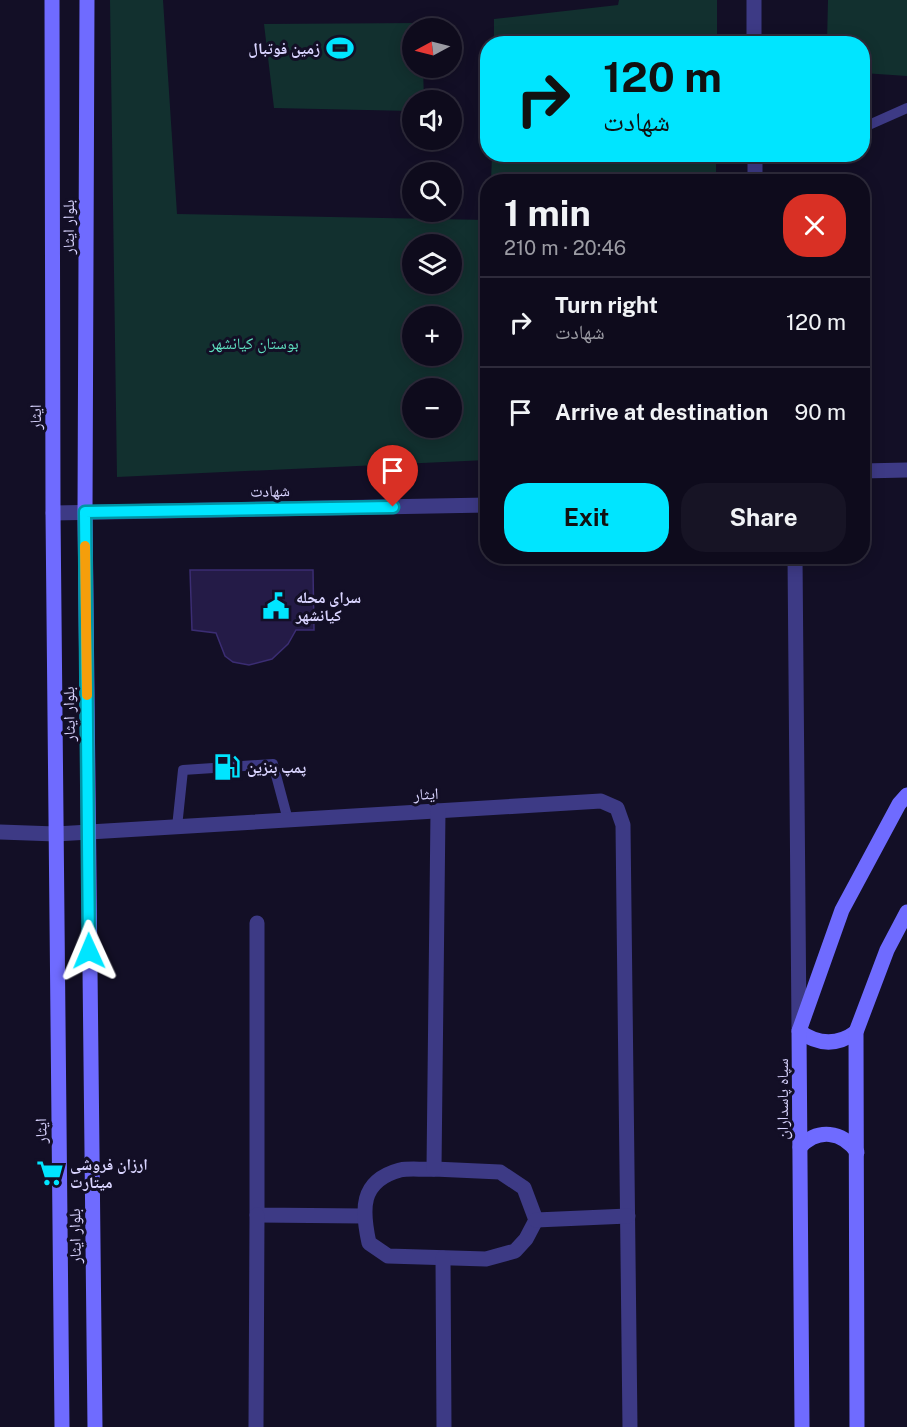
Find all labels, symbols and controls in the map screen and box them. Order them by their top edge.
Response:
north arrow [402,18,462,78]
map controls [402,18,462,438]
sports icon: زمین فوتبال [325,33,355,63]
place label: زمین فوتبال [248,39,320,58]
text: 120 m [603,52,722,101]
icon: right [504,60,582,138]
button: sound [402,90,462,150]
text: شهادت [603,105,670,137]
button: search [402,162,462,222]
text: 1 min [504,192,591,234]
button: close [783,194,846,257]
street label: بلوار ایثار [59,200,78,255]
button: layers [402,234,462,294]
text: 210 m · 20:46 [504,236,626,260]
text: Turn right [555,292,658,318]
button: + [402,306,462,366]
icon: right [504,306,537,339]
text: 120 m [786,309,846,335]
text: شهادت [555,320,605,344]
park label: بوستان کیانشهر [208,334,299,354]
button: − [402,378,462,438]
icon: arrive [504,396,537,429]
text: Arrive at destination [555,399,768,425]
text: 90 m [795,399,846,425]
street label: ایثار [26,404,45,431]
pin [367,445,418,507]
icon: arrive [376,454,409,487]
street label: شهادت [250,481,290,501]
button: Exit [504,483,669,552]
button: Share [681,483,846,552]
place label: سرای محله کیانشهر [295,588,361,625]
public building icon: سرای محله کیانشهر [261,591,291,621]
street label: بلوار ایثار [59,686,79,743]
fuel station icon: پمپ بنزین [212,752,242,782]
place label: پمپ بنزین [247,758,306,777]
street label: ایثار [412,784,439,804]
position arrow [57,919,121,983]
street label: سپاه پاسداران [773,1058,793,1140]
street label: ایثار [31,1118,51,1145]
place label: ارزان فروشی میتارت [70,1155,148,1192]
supermarket icon: ارزان فروشی میتارت [35,1158,65,1188]
street label: بلوار ایثار [65,1208,85,1265]

